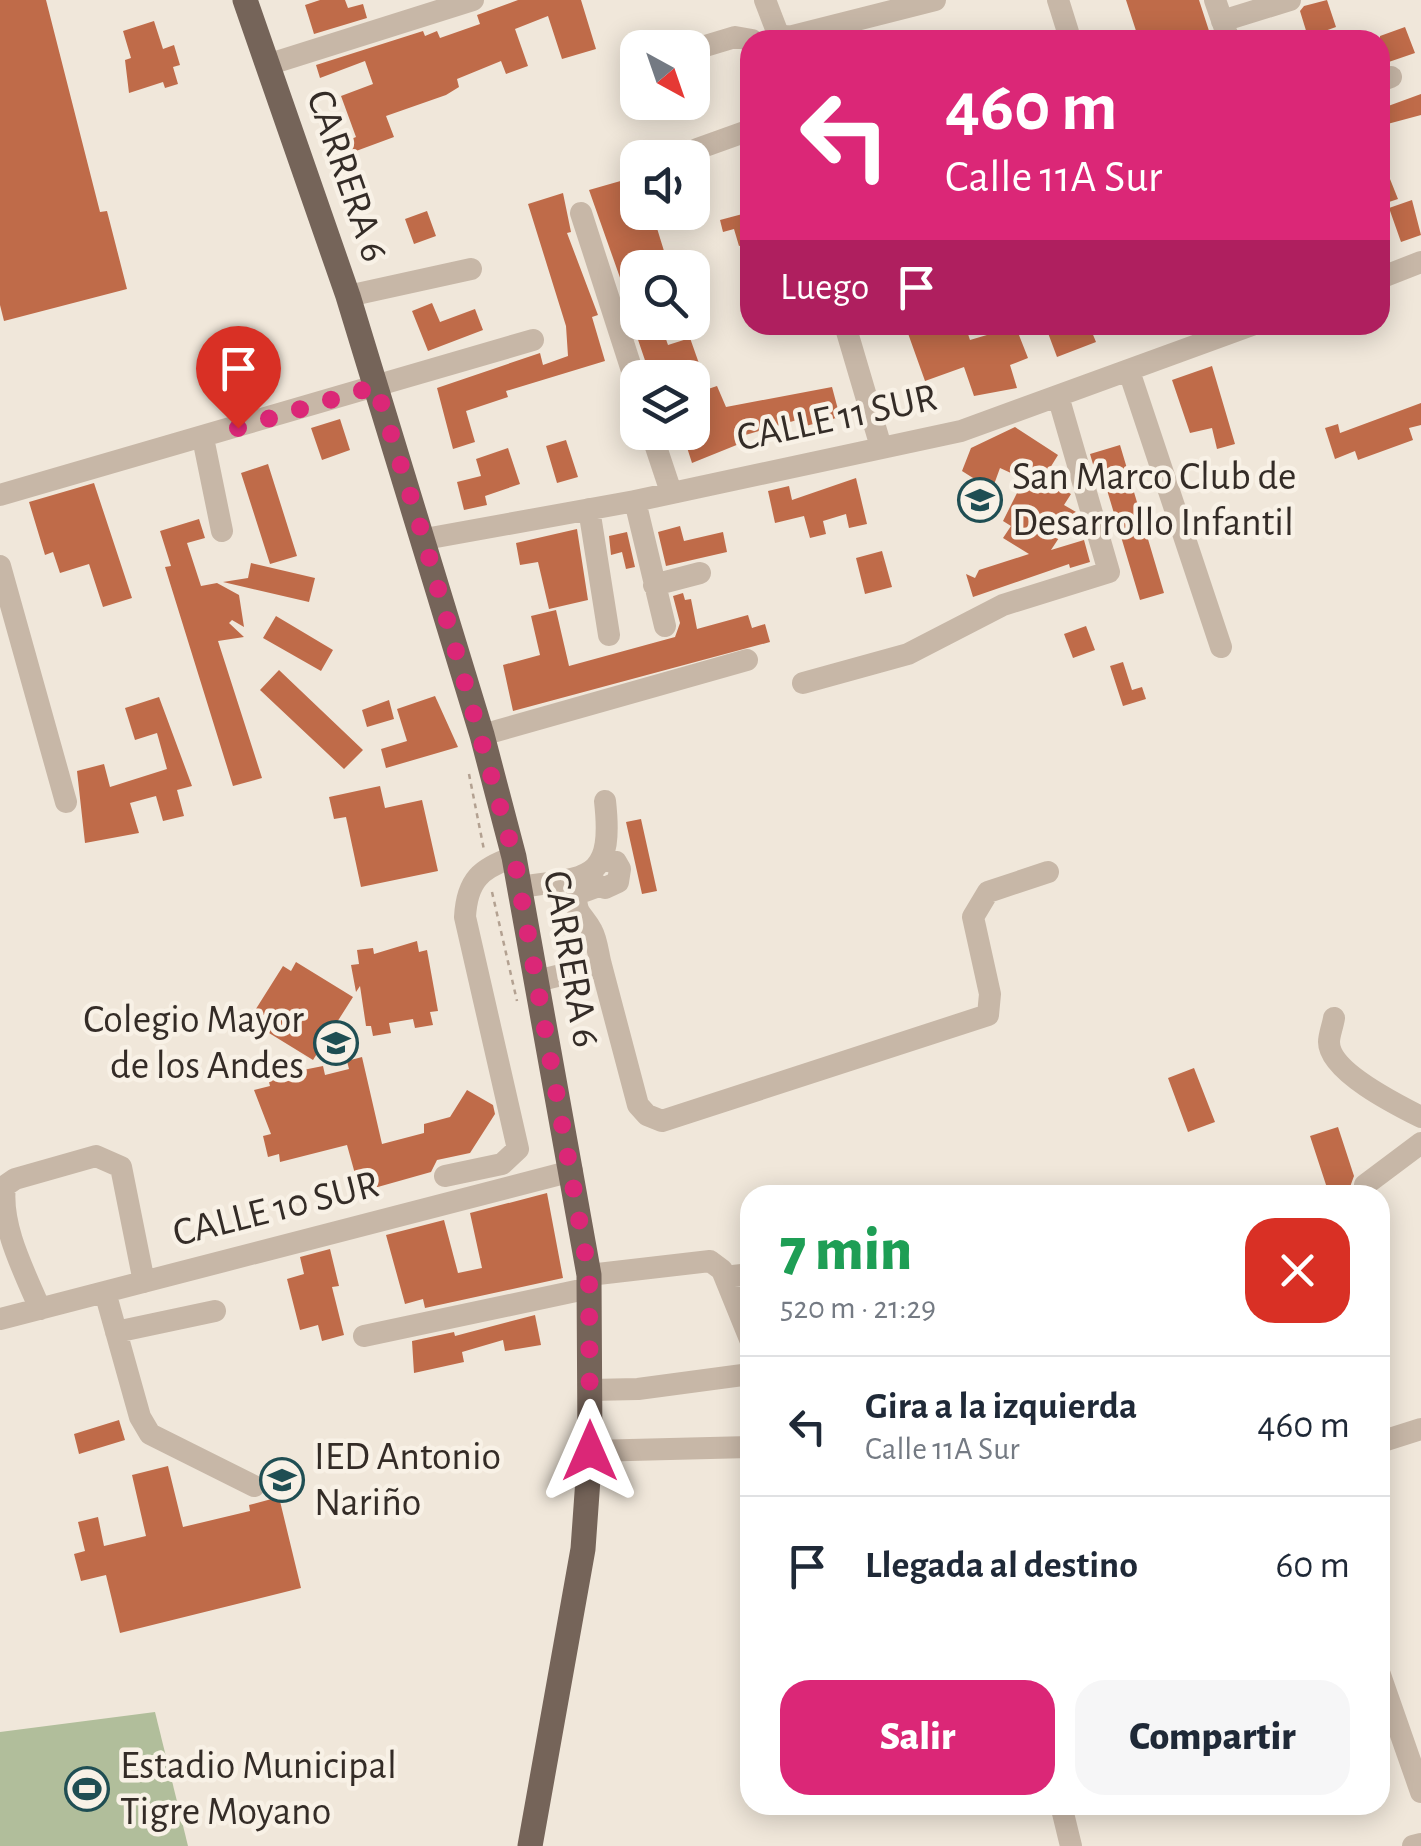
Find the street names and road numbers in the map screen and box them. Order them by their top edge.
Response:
street label: CARRERA 6 [299,85,395,267]
street label: CALLE 11 SUR [733,377,941,459]
street label: CARRERA 6 [536,868,606,1050]
street label: CALLE 10 SUR [169,1164,383,1254]

